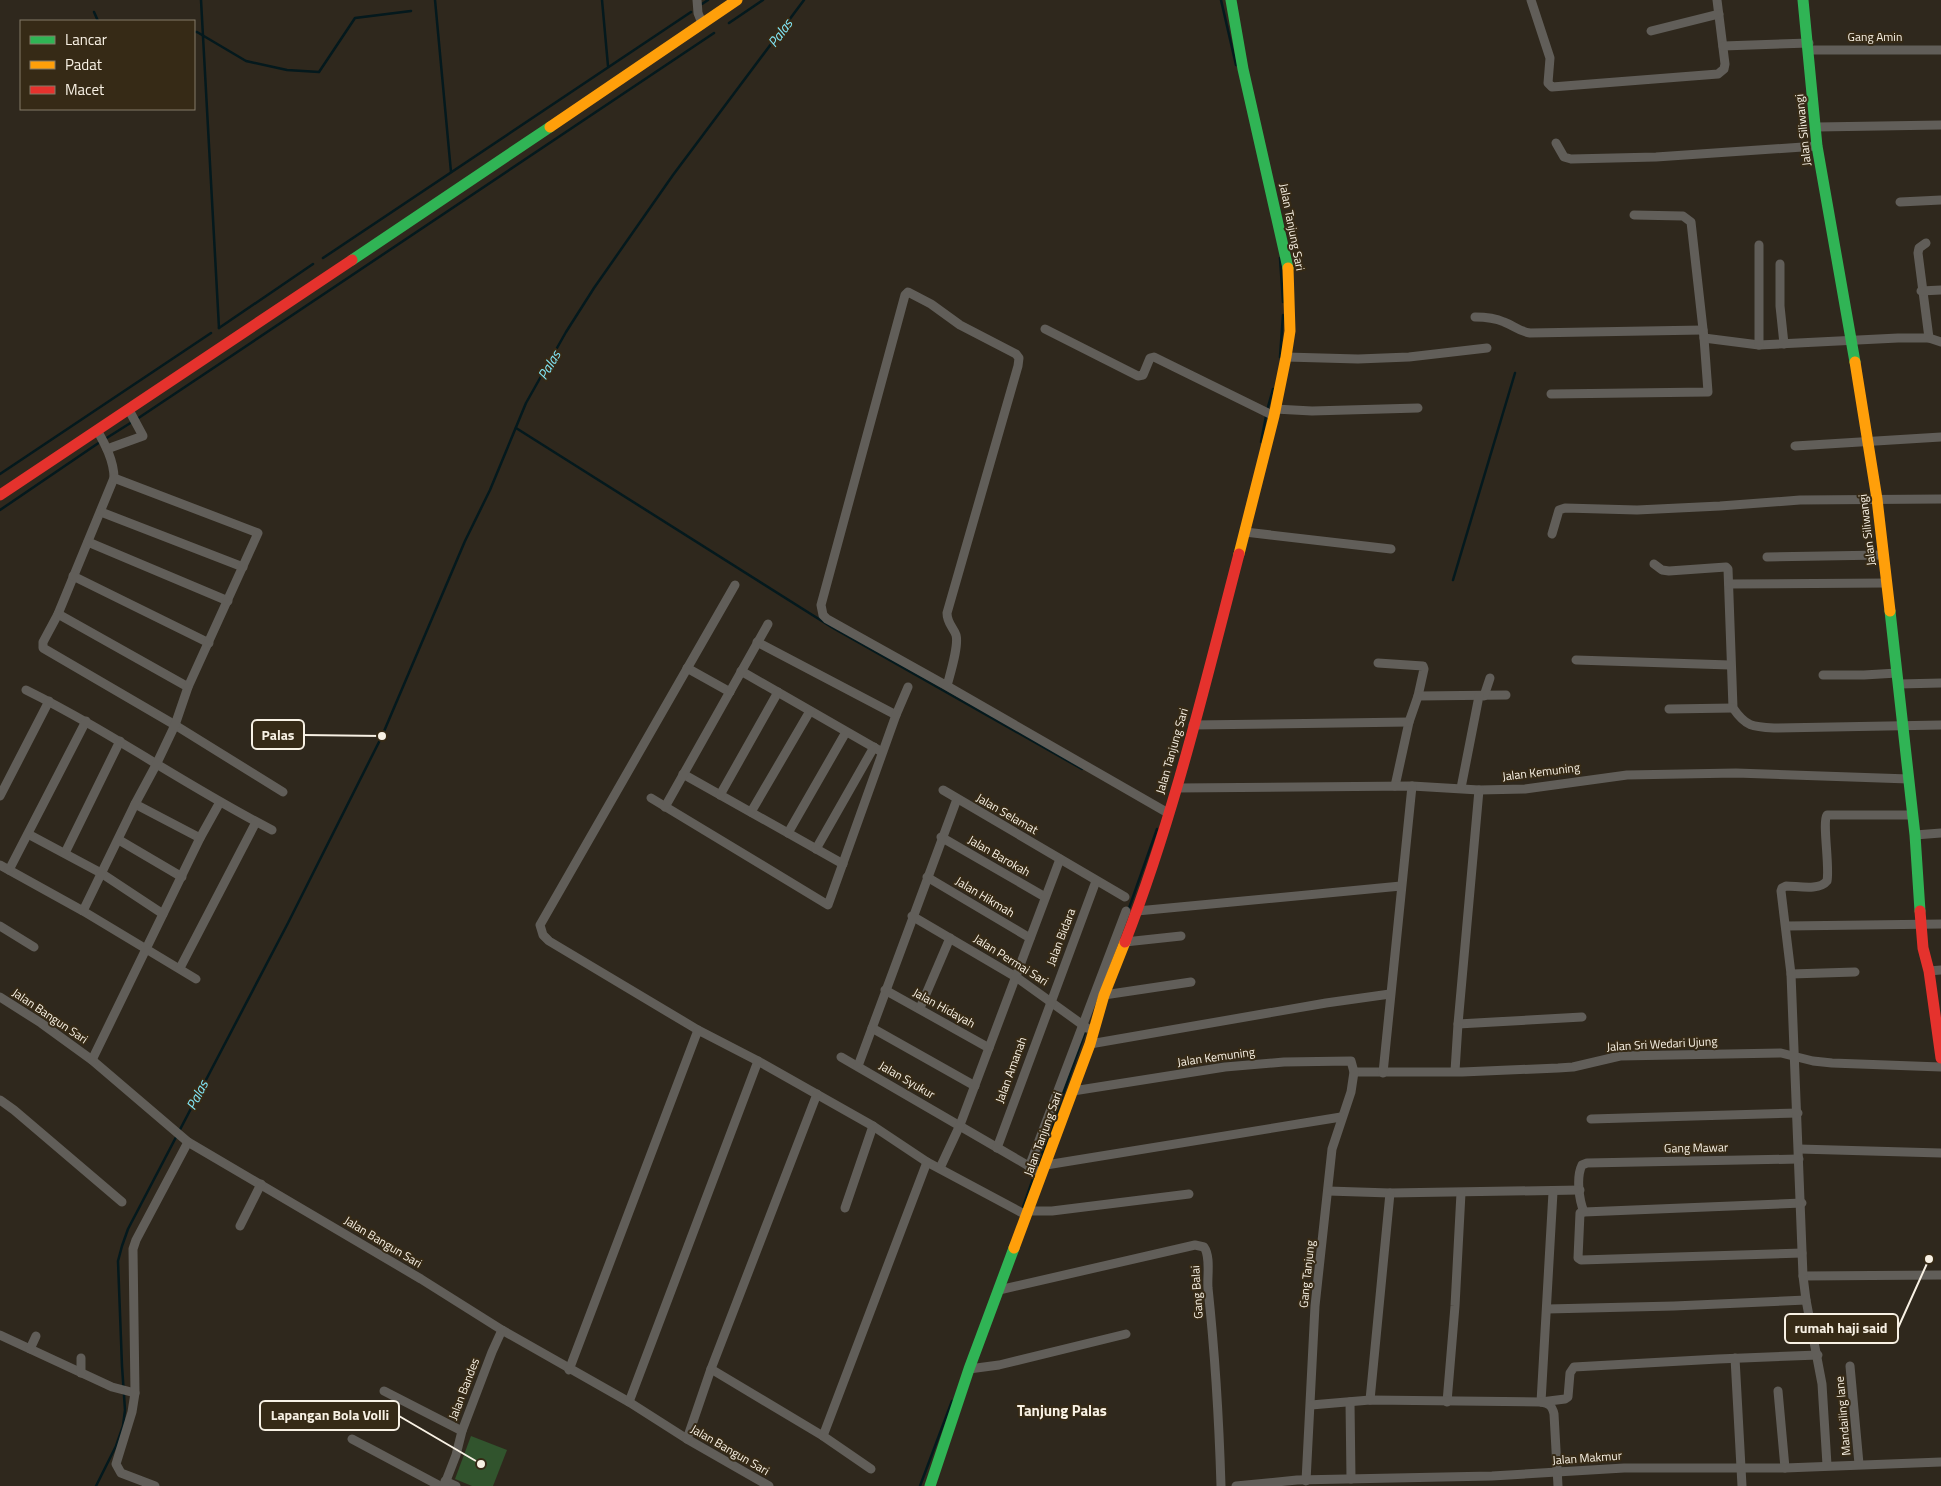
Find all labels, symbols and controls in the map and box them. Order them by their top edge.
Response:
water label: Palas [762,13,798,51]
legend [20,20,195,110]
street label: Gang Amin [1848,27,1902,46]
text: Lancar [65,28,107,51]
text: Padat [65,53,103,76]
text: Macet [65,78,105,101]
street label: Jalan Siliwangi [1789,93,1816,167]
street label: Jalan Tanjung Sari [1275,182,1310,272]
water label: Palas [532,345,566,383]
street label: Jalan Siliwangi [1853,493,1880,567]
street label: Jalan Tanjung Sari [1150,706,1193,796]
callout: Palas [252,720,304,749]
text: Palas [262,724,295,745]
street label: Jalan Kemuning [1501,757,1581,786]
street label: Jalan Selamat [973,788,1043,839]
street label: Jalan Barokah [964,830,1034,881]
street label: Jalan Hikmah [952,871,1019,922]
street label: Jalan Bidara [1041,905,1080,968]
street label: Jalan Permai Sari [970,929,1052,990]
street label: Jalan Bangun Sari [8,983,92,1048]
street label: Jalan Hidayah [910,983,979,1032]
street label: Jalan Sri Wedari Ujung [1606,1031,1718,1056]
street label: Jalan Amanah [990,1034,1031,1106]
street label: Jalan Kemuning [1176,1042,1256,1071]
street label: Jalan Syukur [876,1056,939,1103]
water label: Palas [180,1075,213,1113]
street label: Jalan Tanjung Sari [1018,1089,1067,1179]
street label: Gang Mawar [1664,1137,1728,1158]
street label: Jalan Bangun Sari [341,1211,426,1272]
street label: Gang Tanjung [1294,1239,1320,1309]
street label: Gang Balai [1185,1265,1208,1319]
callout: rumah haji said [1785,1314,1898,1343]
text: rumah haji said [1795,1317,1887,1338]
street label: Jalan Bandes [443,1355,484,1423]
street label: Mandailing lane [1830,1376,1855,1456]
district label: Tanjung Palas [1017,1399,1107,1422]
callout: Lapangan Bola Volli [260,1401,399,1430]
text: Lapangan Bola Volli [271,1404,389,1425]
street label: Jalan Bangun Sari [687,1419,773,1480]
street label: Jalan Makmur [1552,1446,1622,1469]

